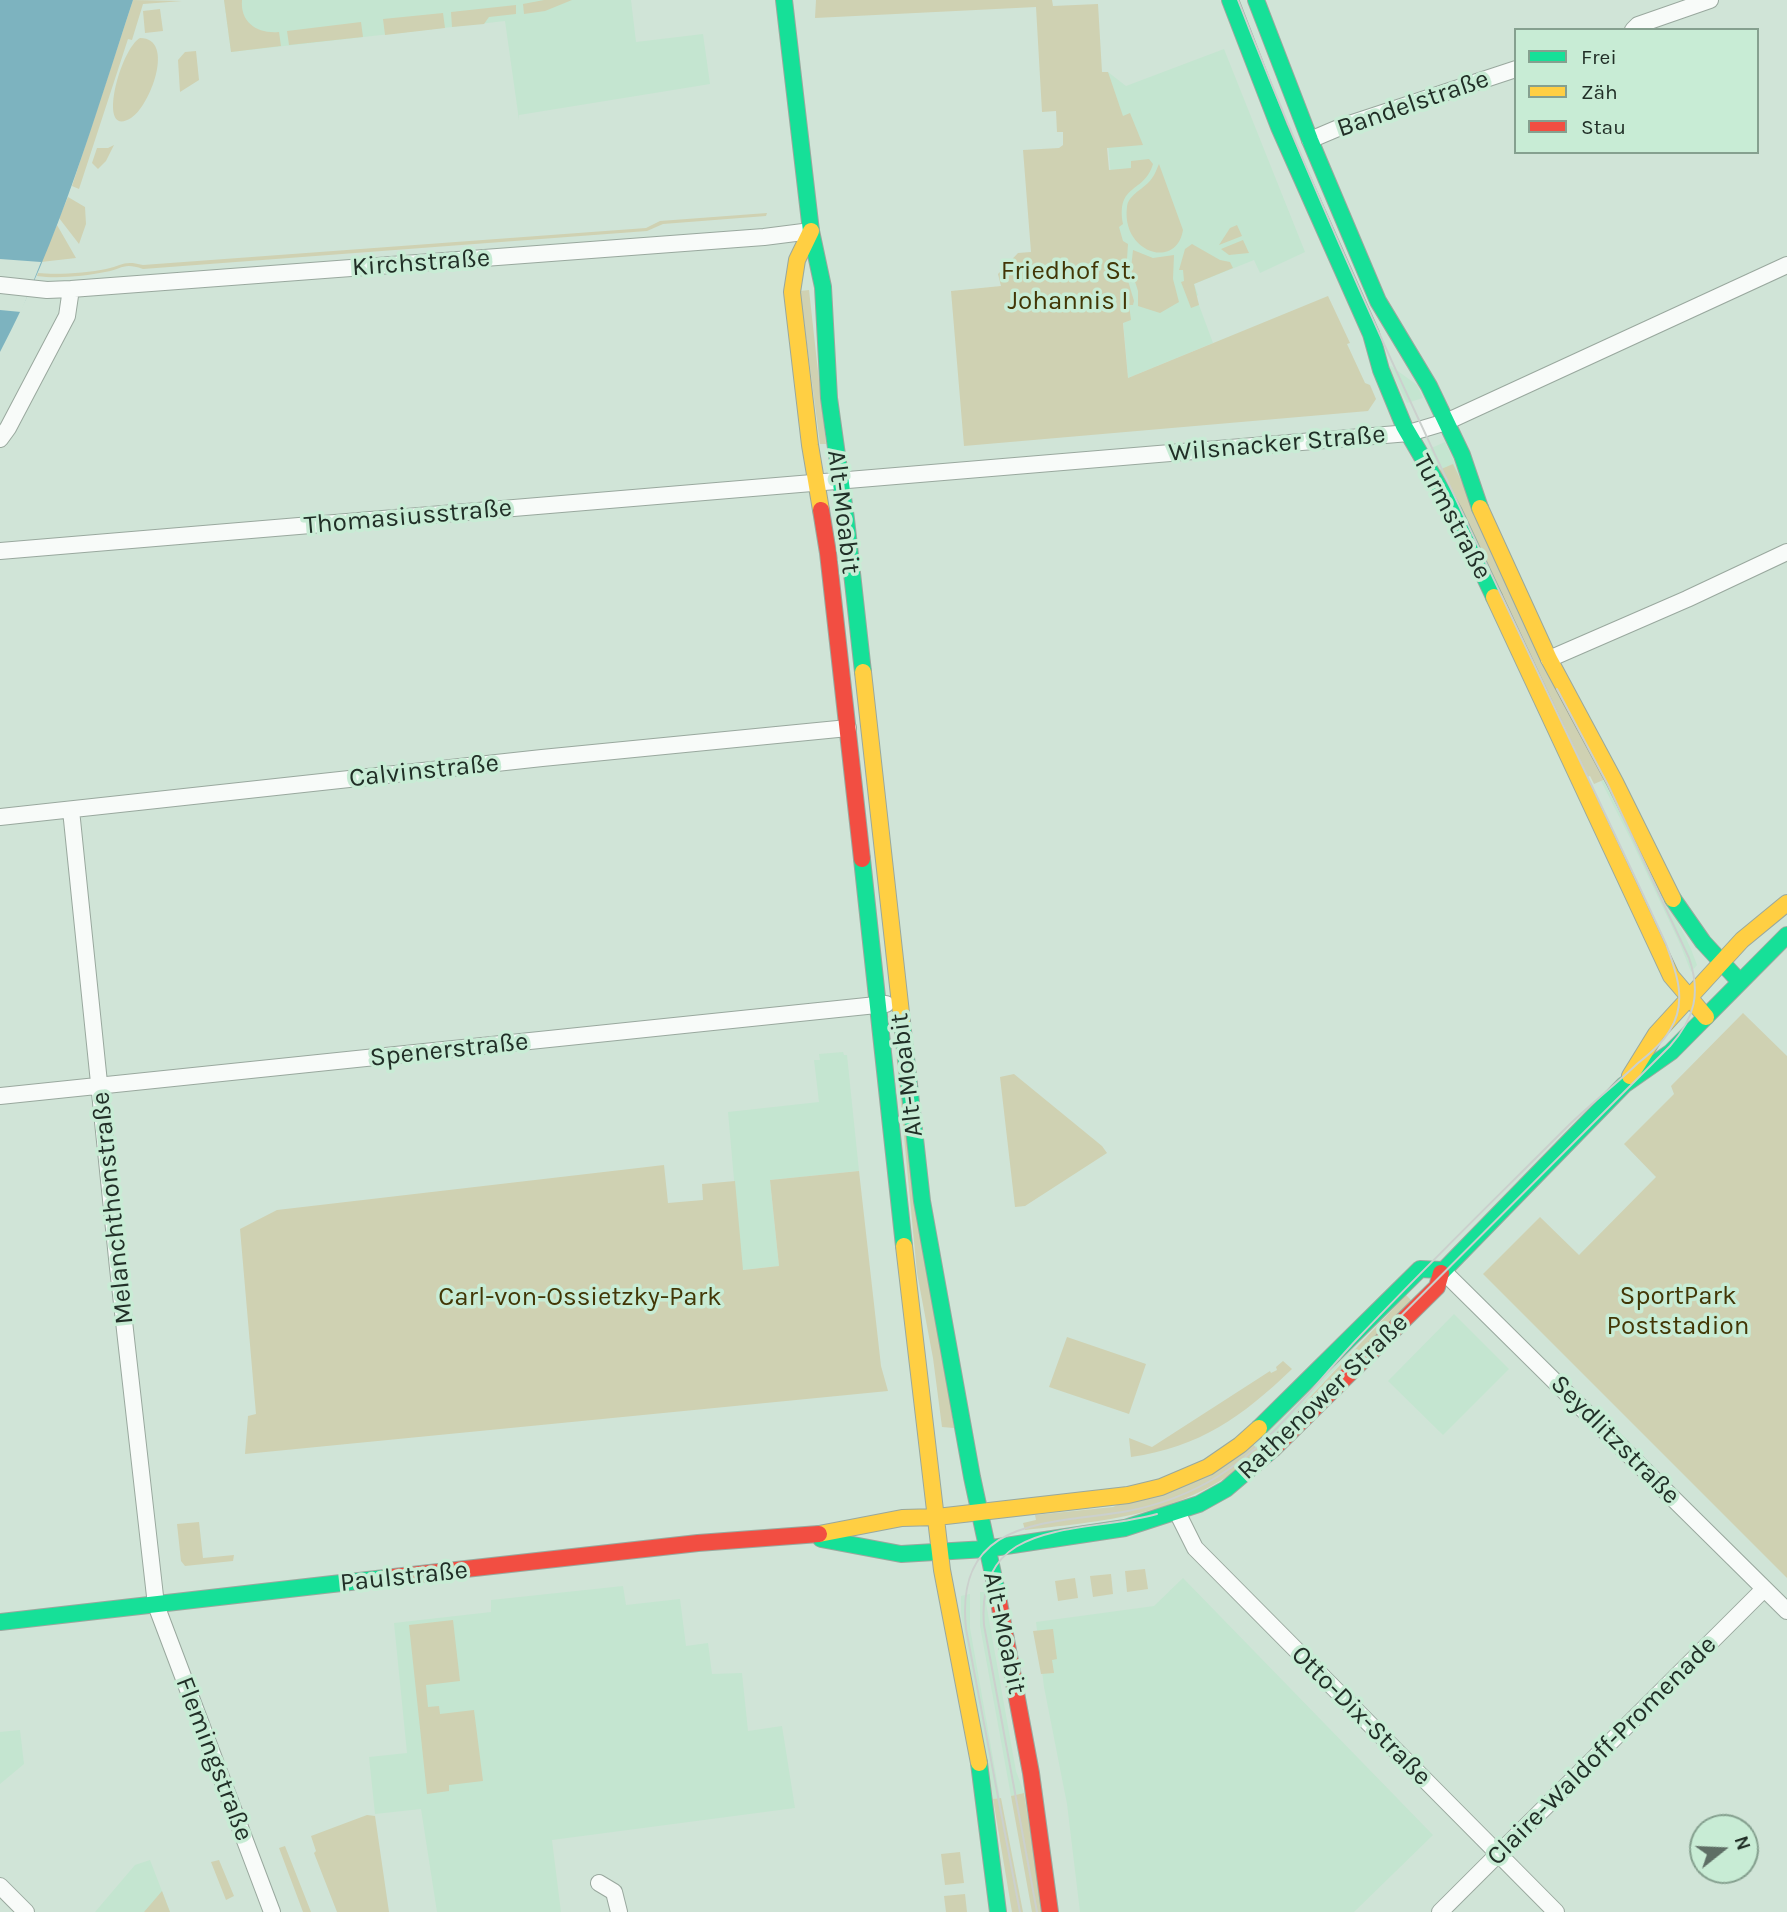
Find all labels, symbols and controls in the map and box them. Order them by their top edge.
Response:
legend [1514,28,1759,154]
text: Frei [1581,45,1617,69]
street label: Bandelstraße [1333,63,1493,145]
text: Zäh [1581,80,1618,104]
text: Stau [1581,115,1626,139]
street label: Kirchstraße [351,243,491,283]
park label: Friedhof St. Johannis I [1001,256,1135,318]
street label: Wilsnacker Straße [1167,419,1387,469]
street label: Alt-Moabit [820,448,866,576]
street label: Turmstraße [1406,449,1498,585]
street label: Thomasiusstraße [303,492,513,542]
street label: Calvinstraße [348,748,500,794]
street label: Alt-Moabit [884,1011,930,1139]
street label: Spenerstraße [368,1026,530,1074]
street label: Melanchthonstraße [85,1090,141,1326]
park label: SportPark Poststadion [1607,1281,1749,1342]
park label: Carl-von-Ossietzky-Park [438,1282,722,1314]
street label: Rathenower Straße [1231,1308,1415,1486]
street label: Seydlitzstraße [1544,1369,1686,1511]
street label: Paulstraße [339,1555,469,1599]
street label: Alt-Moabit [976,1569,1032,1697]
street label: Claire-Waldoff-Promenade [1481,1630,1723,1872]
street label: Otto-Dix-Straße [1284,1639,1438,1793]
street label: Flemingstraße [168,1673,260,1845]
north arrow [1689,1814,1759,1884]
text: N [1730,1833,1755,1853]

